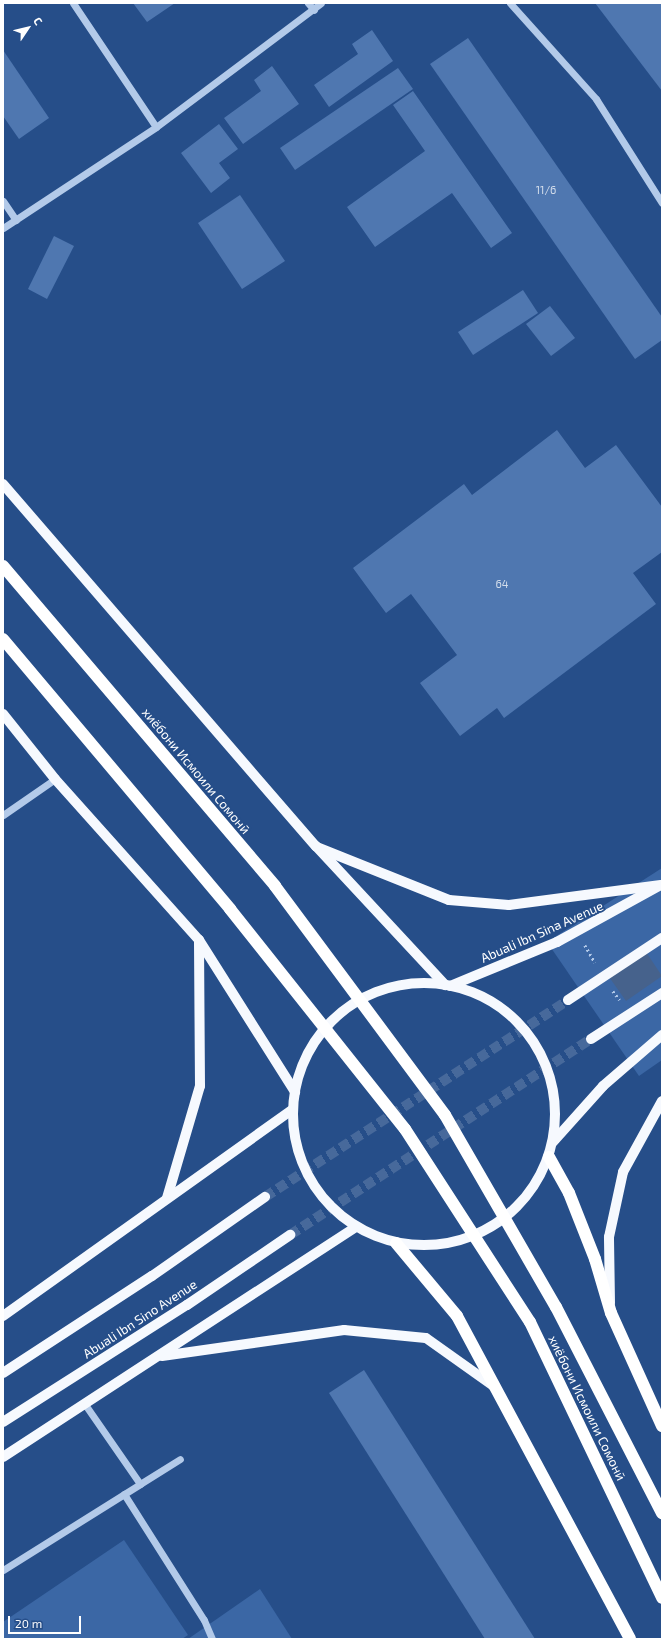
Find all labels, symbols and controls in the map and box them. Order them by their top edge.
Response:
north arrow [8,8,48,48]
text: С [31,14,45,27]
house number: 11/6 [536,183,556,197]
house number: 64 [495,577,509,591]
street label: хиёбони Исмоили Сомонӣ [139,705,253,837]
street label: Abuali Ibn Sina Avenue [478,898,606,966]
street label: Abuali Ibn Sino Avenue [80,1276,200,1362]
street label: хиёбони Исмоили Сомонӣ [545,1333,629,1483]
scale bar [10,1608,83,1634]
text: 20 m [15,1616,42,1630]

